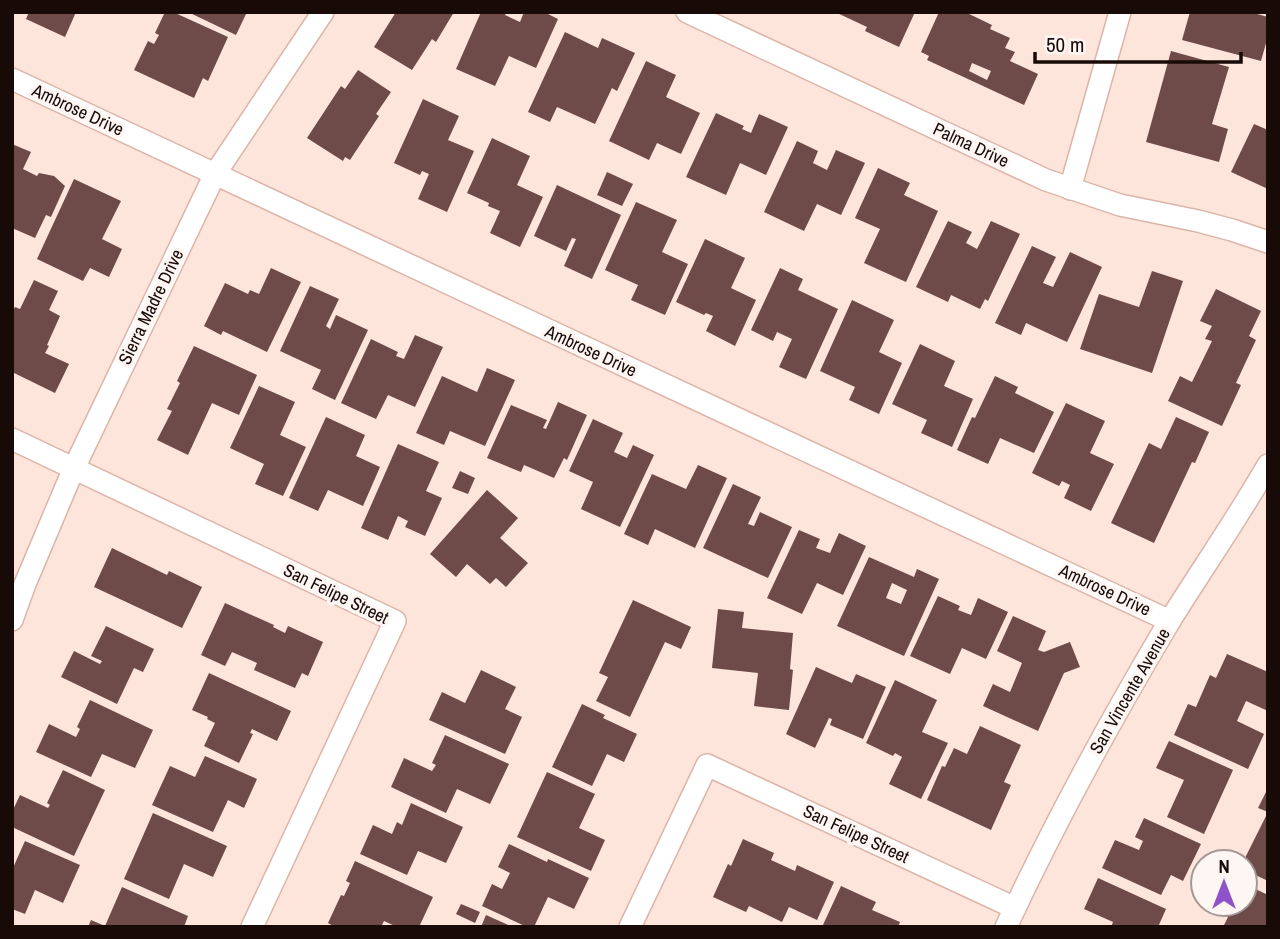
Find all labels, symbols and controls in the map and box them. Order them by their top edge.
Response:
scale bar [1035,21,1242,65]
text: 50 m [1046,30,1084,59]
street label: Ambrose Drive [27,77,128,142]
street label: Palma Drive [929,116,1013,173]
street label: Sierra Madre Drive [112,245,189,369]
street label: Ambrose Drive [540,318,641,383]
street label: San Felipe Street [279,557,393,630]
street label: Ambrose Drive [1054,557,1155,622]
street label: San Vincente Avenue [1083,623,1176,758]
street label: San Felipe Street [799,798,913,869]
north arrow [1189,848,1259,918]
text: N [1218,853,1230,879]

